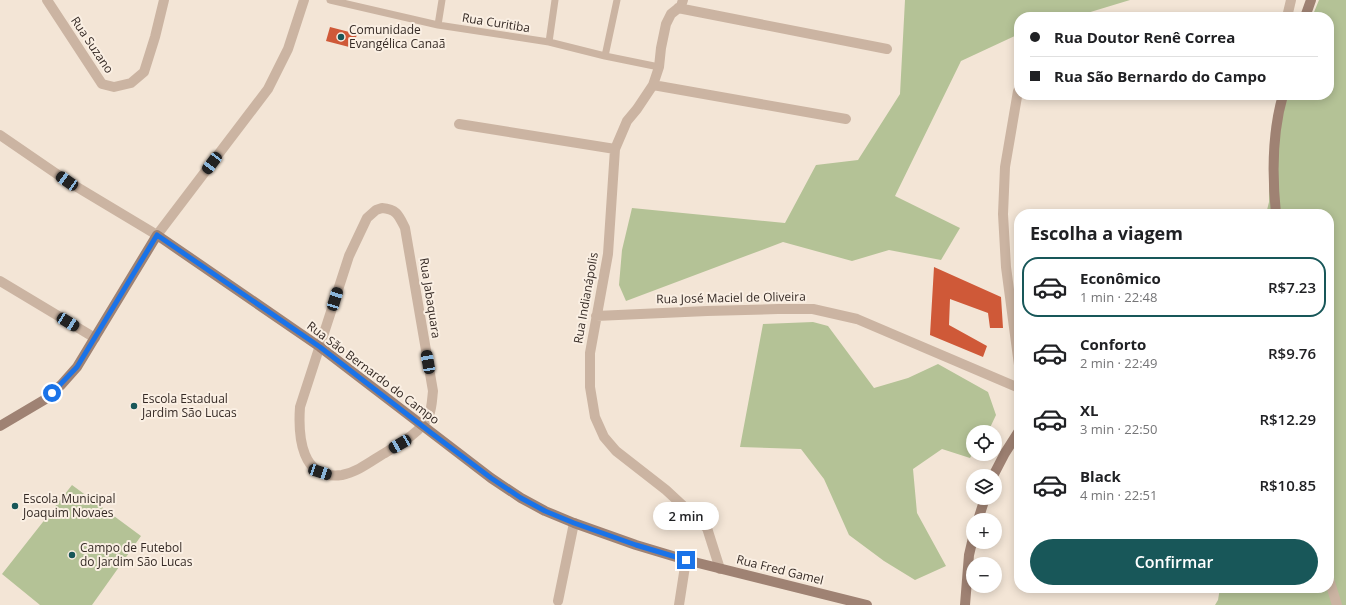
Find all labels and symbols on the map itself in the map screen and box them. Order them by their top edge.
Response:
street label: Rua Curitiba [461,9,531,36]
street label: Rua Suzano [67,13,118,77]
place label: Comunidade Evangélica Canaã [349,21,445,52]
marker: Comunidade Evangélica Canaã [336,32,346,42]
car [200,150,224,176]
car [54,169,80,193]
street label: Rua Indianápolis [569,251,602,345]
street label: Rua Jabaquara [416,256,445,339]
car [326,286,344,312]
street label: Rua José Maciel de Oliveira [656,288,806,307]
car [55,311,81,333]
street label: Rua São Bernardo do Campo [304,317,443,428]
car [420,349,436,375]
route start [43,384,61,402]
place label: Escola Estadual Jardim São Lucas [141,390,237,421]
marker: Escola Estadual Jardim São Lucas [129,401,139,411]
car [387,433,413,455]
car [307,463,333,481]
place label: Escola Municipal Joaquim Novaes [22,490,116,521]
marker: Escola Municipal Joaquim Novaes [10,501,20,511]
callout: 2 min [653,502,719,530]
place label: Campo de Futebol do Jardim São Lucas [80,539,193,570]
marker: Campo de Futebol do Jardim São Lucas [67,550,77,560]
street label: Rua Fred Gamel [735,550,825,589]
route end [677,551,695,569]

